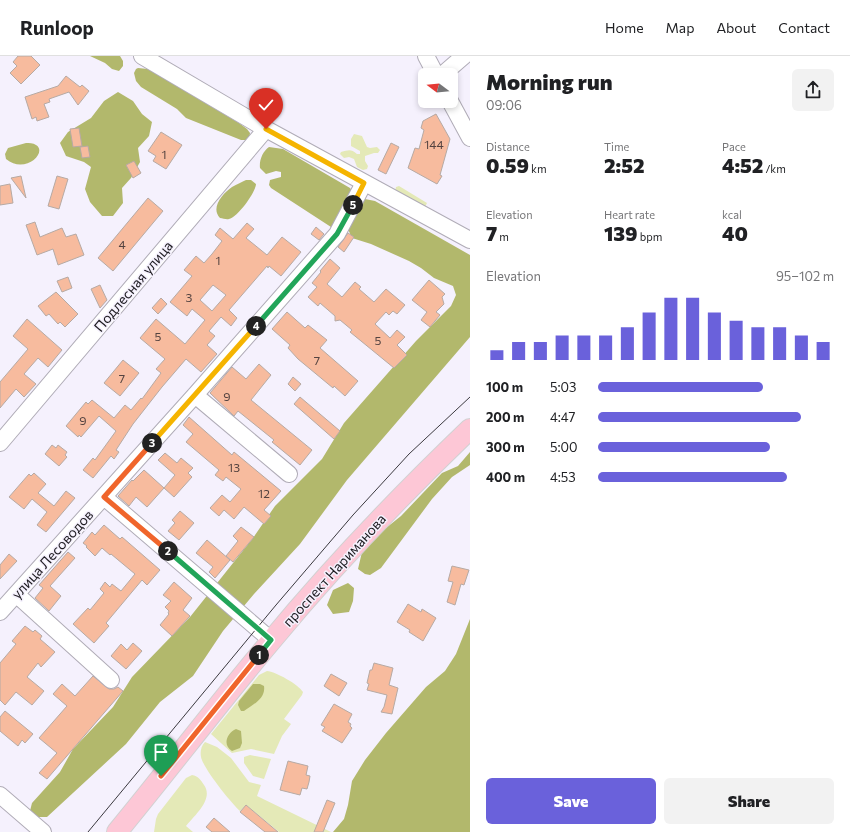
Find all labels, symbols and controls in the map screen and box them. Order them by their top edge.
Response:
text: Runloop [20,16,94,39]
text: Home [605,19,644,36]
text: Map [666,19,694,36]
text: About [716,19,756,36]
text: Contact [778,19,830,36]
north arrow [418,68,458,108]
map controls [418,68,458,108]
text: Morning run [486,68,613,95]
button: share [792,69,834,111]
pin [249,88,283,129]
icon: check [255,94,277,116]
text: 09:06 [486,97,522,113]
house number: 144 [424,137,444,151]
text: Distance [486,140,530,153]
text: Time [604,140,629,153]
text: Pace [722,140,746,153]
house number: 1 [161,147,167,161]
text: 0.59 [486,153,529,177]
text: 2:52 [604,153,644,177]
text: 4:52 [722,153,763,177]
text: km [529,162,547,175]
text: /km [763,162,786,175]
pin: 5 [343,195,363,215]
text: 5 [350,198,356,211]
text: Elevation [486,208,532,221]
text: Heart rate [604,208,655,221]
text: kcal [722,208,742,221]
text: 7 [486,221,497,245]
text: 139 [604,221,638,245]
text: 40 [722,221,748,245]
text: m [497,230,509,243]
text: bpm [638,230,662,243]
street label: Подлесная улица [90,237,176,335]
house number: 4 [118,237,126,251]
house number: 1 [215,253,221,267]
text: Elevation [486,268,541,284]
text: 95–102 m [776,268,834,284]
house number: 3 [186,290,193,304]
pin: 4 [246,316,266,336]
text: 4 [253,319,259,332]
house number: 5 [155,329,162,343]
house number: 5 [375,333,382,347]
house number: 7 [314,353,320,367]
house number: 7 [119,371,125,385]
text: 100 m [486,379,523,395]
text: 5:03 [550,379,576,395]
house number: 9 [223,389,231,403]
text: 200 m [486,409,524,425]
text: 4:47 [550,409,575,425]
house number: 9 [79,413,87,427]
pin: 3 [142,433,162,453]
text: 3 [149,436,155,449]
text: 300 m [486,439,525,455]
text: 5:00 [550,439,578,455]
house number: 13 [228,460,240,474]
text: 400 m [486,469,525,485]
text: 4:53 [550,469,576,485]
house number: 12 [258,486,270,500]
street label: улица Лесоводов [8,506,96,602]
street label: проспект Нариманова [279,510,389,630]
pin: 2 [158,541,178,561]
text: 2 [165,544,171,557]
pin: 1 [249,645,269,665]
text: 1 [257,648,261,661]
pin [144,735,178,776]
icon: arrive [150,741,172,763]
button: Save [486,778,656,824]
button: Share [664,778,834,824]

